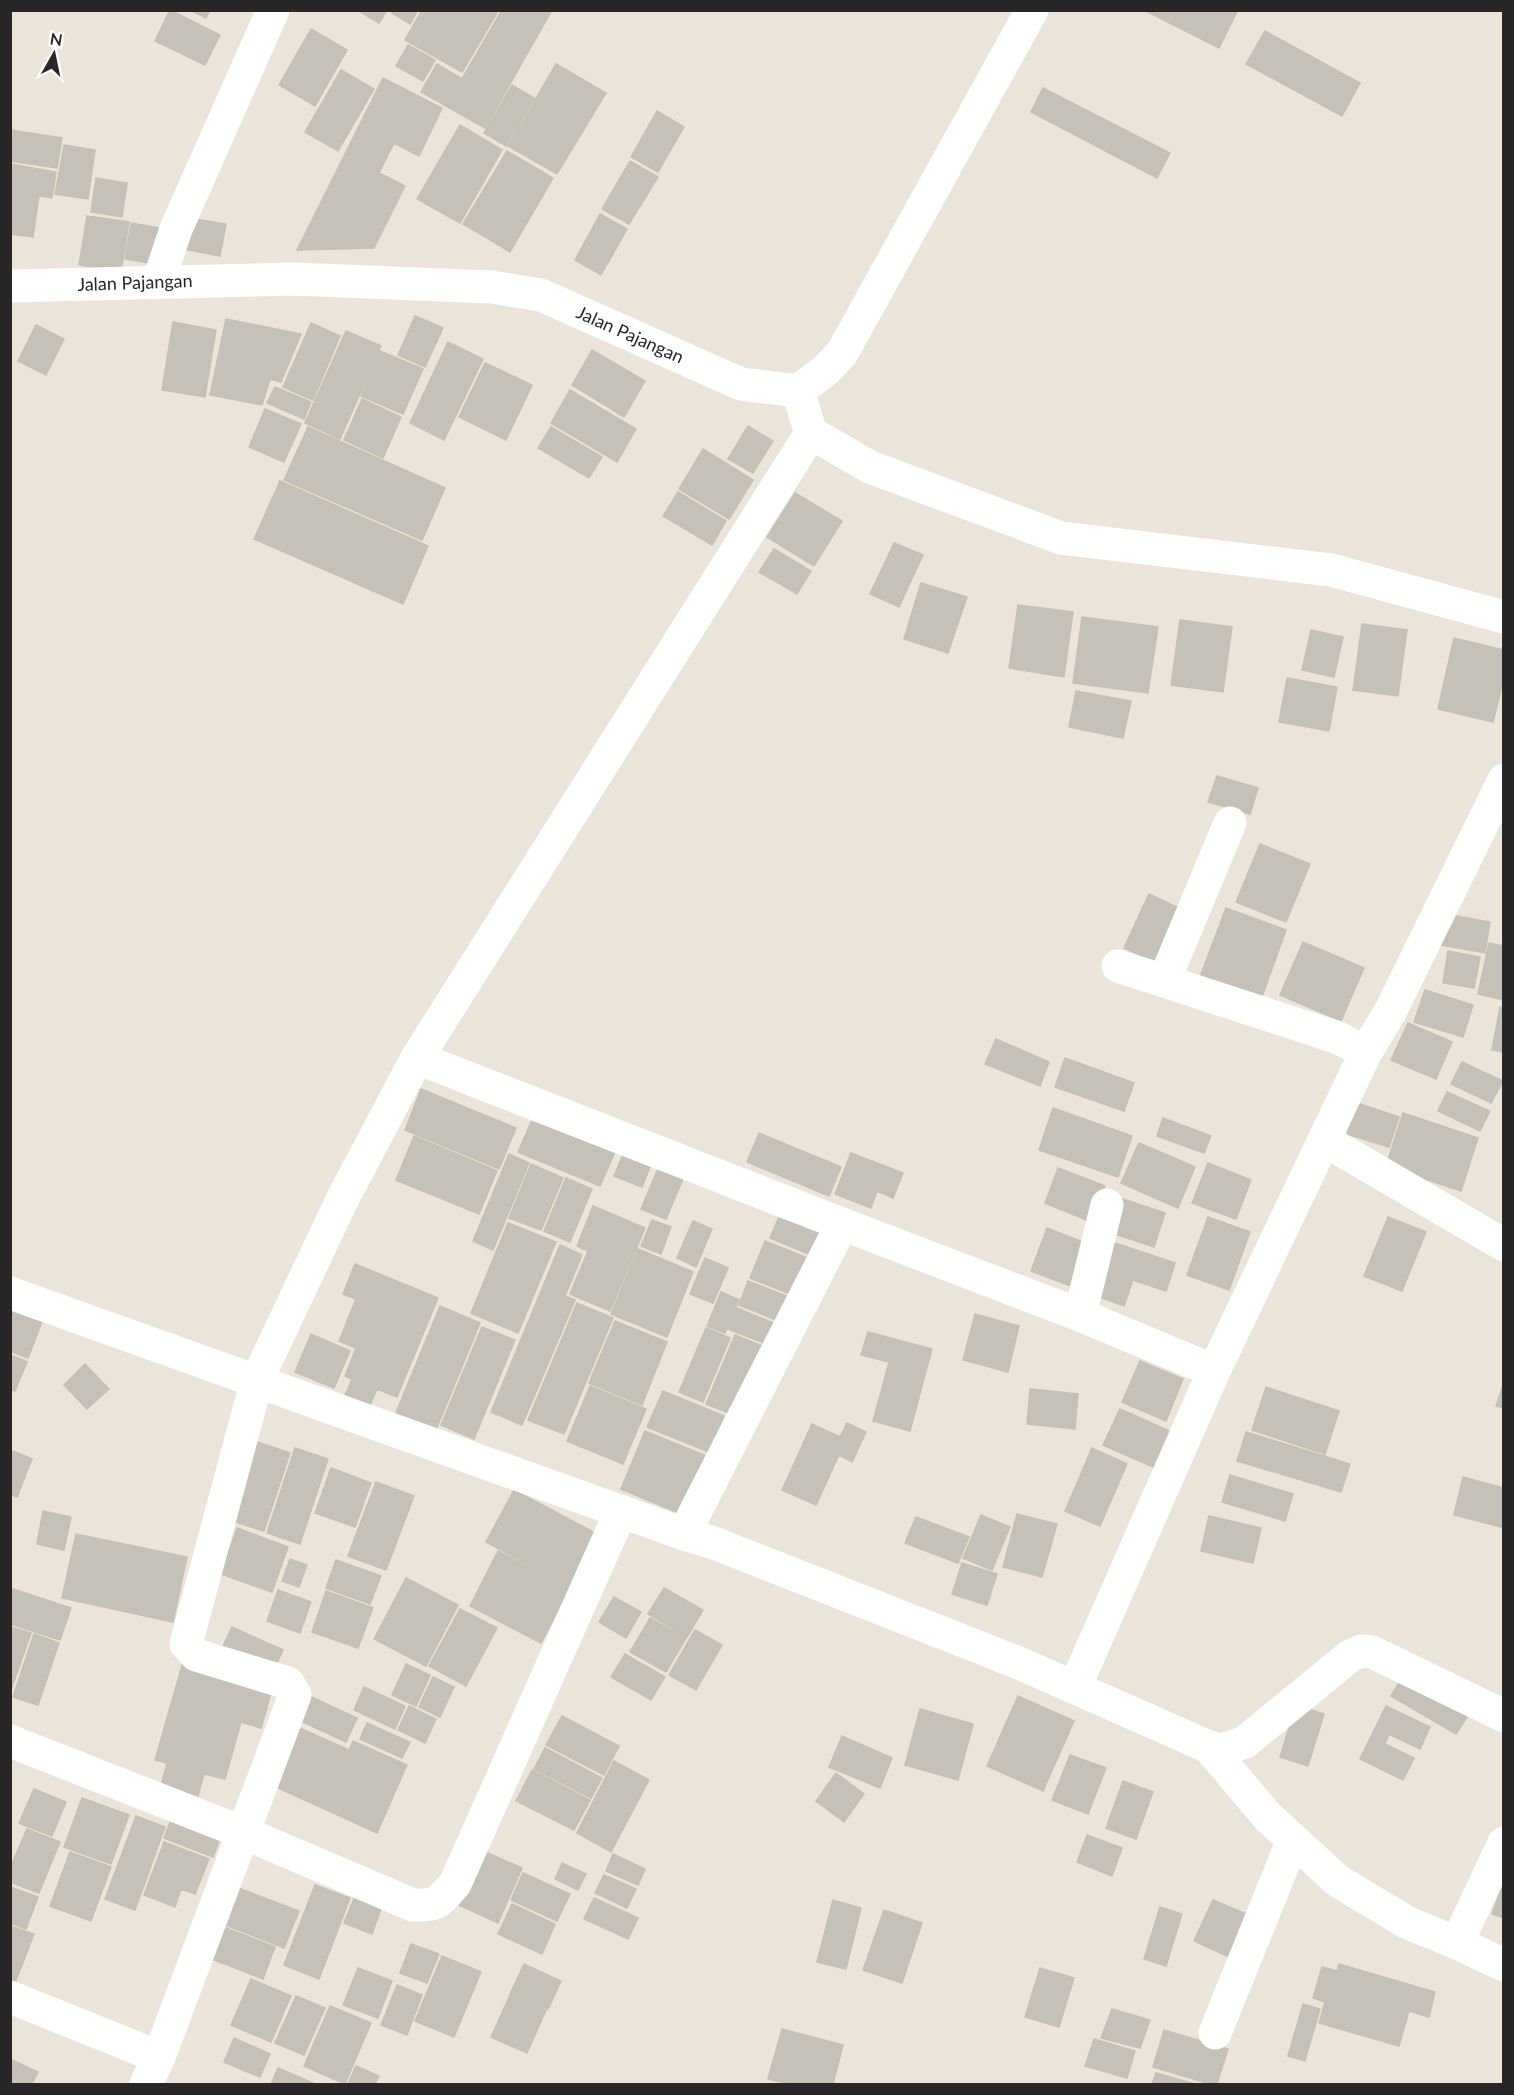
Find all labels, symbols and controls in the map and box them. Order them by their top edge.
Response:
north arrow [24,24,84,84]
text: N [49,28,64,49]
street label: Jalan Pajangan [77,269,193,295]
street label: Jalan Pajangan [573,301,687,368]

